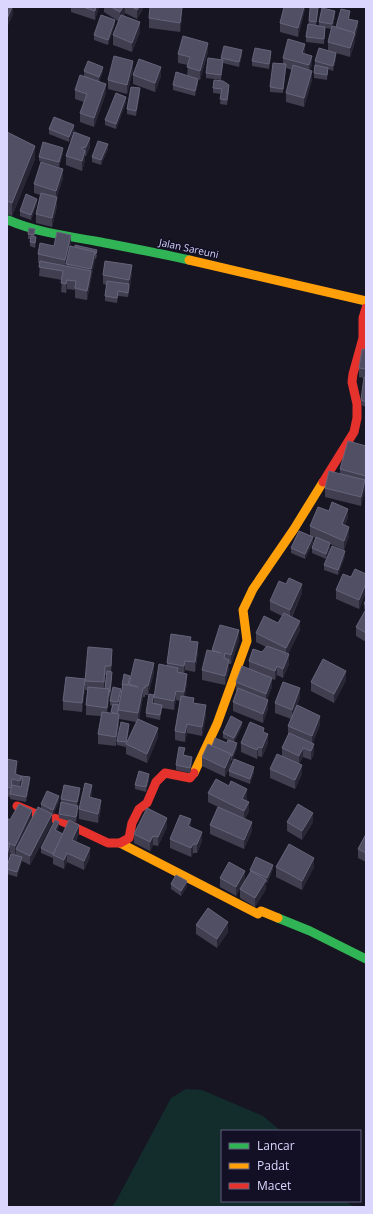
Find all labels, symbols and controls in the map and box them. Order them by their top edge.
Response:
street label: Jalan Sareuni [157,235,220,261]
legend [221,1130,361,1202]
text: Lancar [257,1137,295,1154]
text: Padat [257,1157,289,1174]
text: Macet [257,1177,291,1194]

